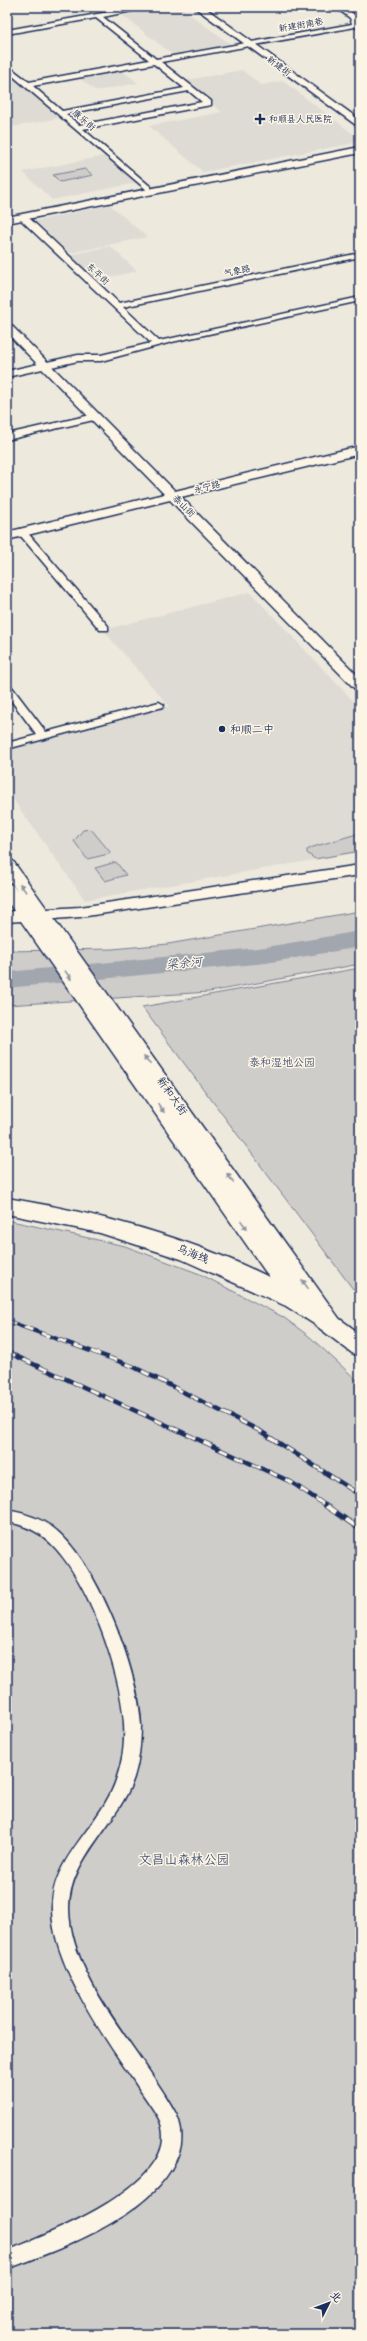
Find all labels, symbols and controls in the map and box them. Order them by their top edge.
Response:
street label: 新建街南巷 [277,13,325,37]
street label: 新建街 [263,52,295,80]
street label: 康乐街 [69,105,99,135]
place label: 和顺县人民医院 [269,111,332,127]
marker: 和顺县人民医院 [254,113,266,125]
street label: 东平街 [83,259,113,289]
street label: 气象路 [222,260,252,282]
street label: 永宁路 [192,476,222,498]
street label: 泰山街 [169,491,199,521]
place label: 和顺二中 [230,720,274,739]
marker: 和顺二中 [217,724,227,734]
one-way arrow [19,882,27,893]
water label: 梁余河 [165,950,205,976]
one-way arrow [64,969,72,980]
park label: 泰和湿地公园 [249,1053,315,1072]
one-way arrow [142,1055,151,1066]
street label: 新和大街 [152,1073,193,1120]
one-way arrow [157,1102,165,1113]
one-way arrow [226,1172,234,1183]
one-way arrow [240,1220,248,1231]
street label: 乌海线 [174,1239,212,1269]
one-way arrow [301,1279,309,1289]
park label: 文昌山森林公园 [138,1848,230,1871]
north arrow [309,2283,349,2323]
text: 北 [325,2286,347,2307]

